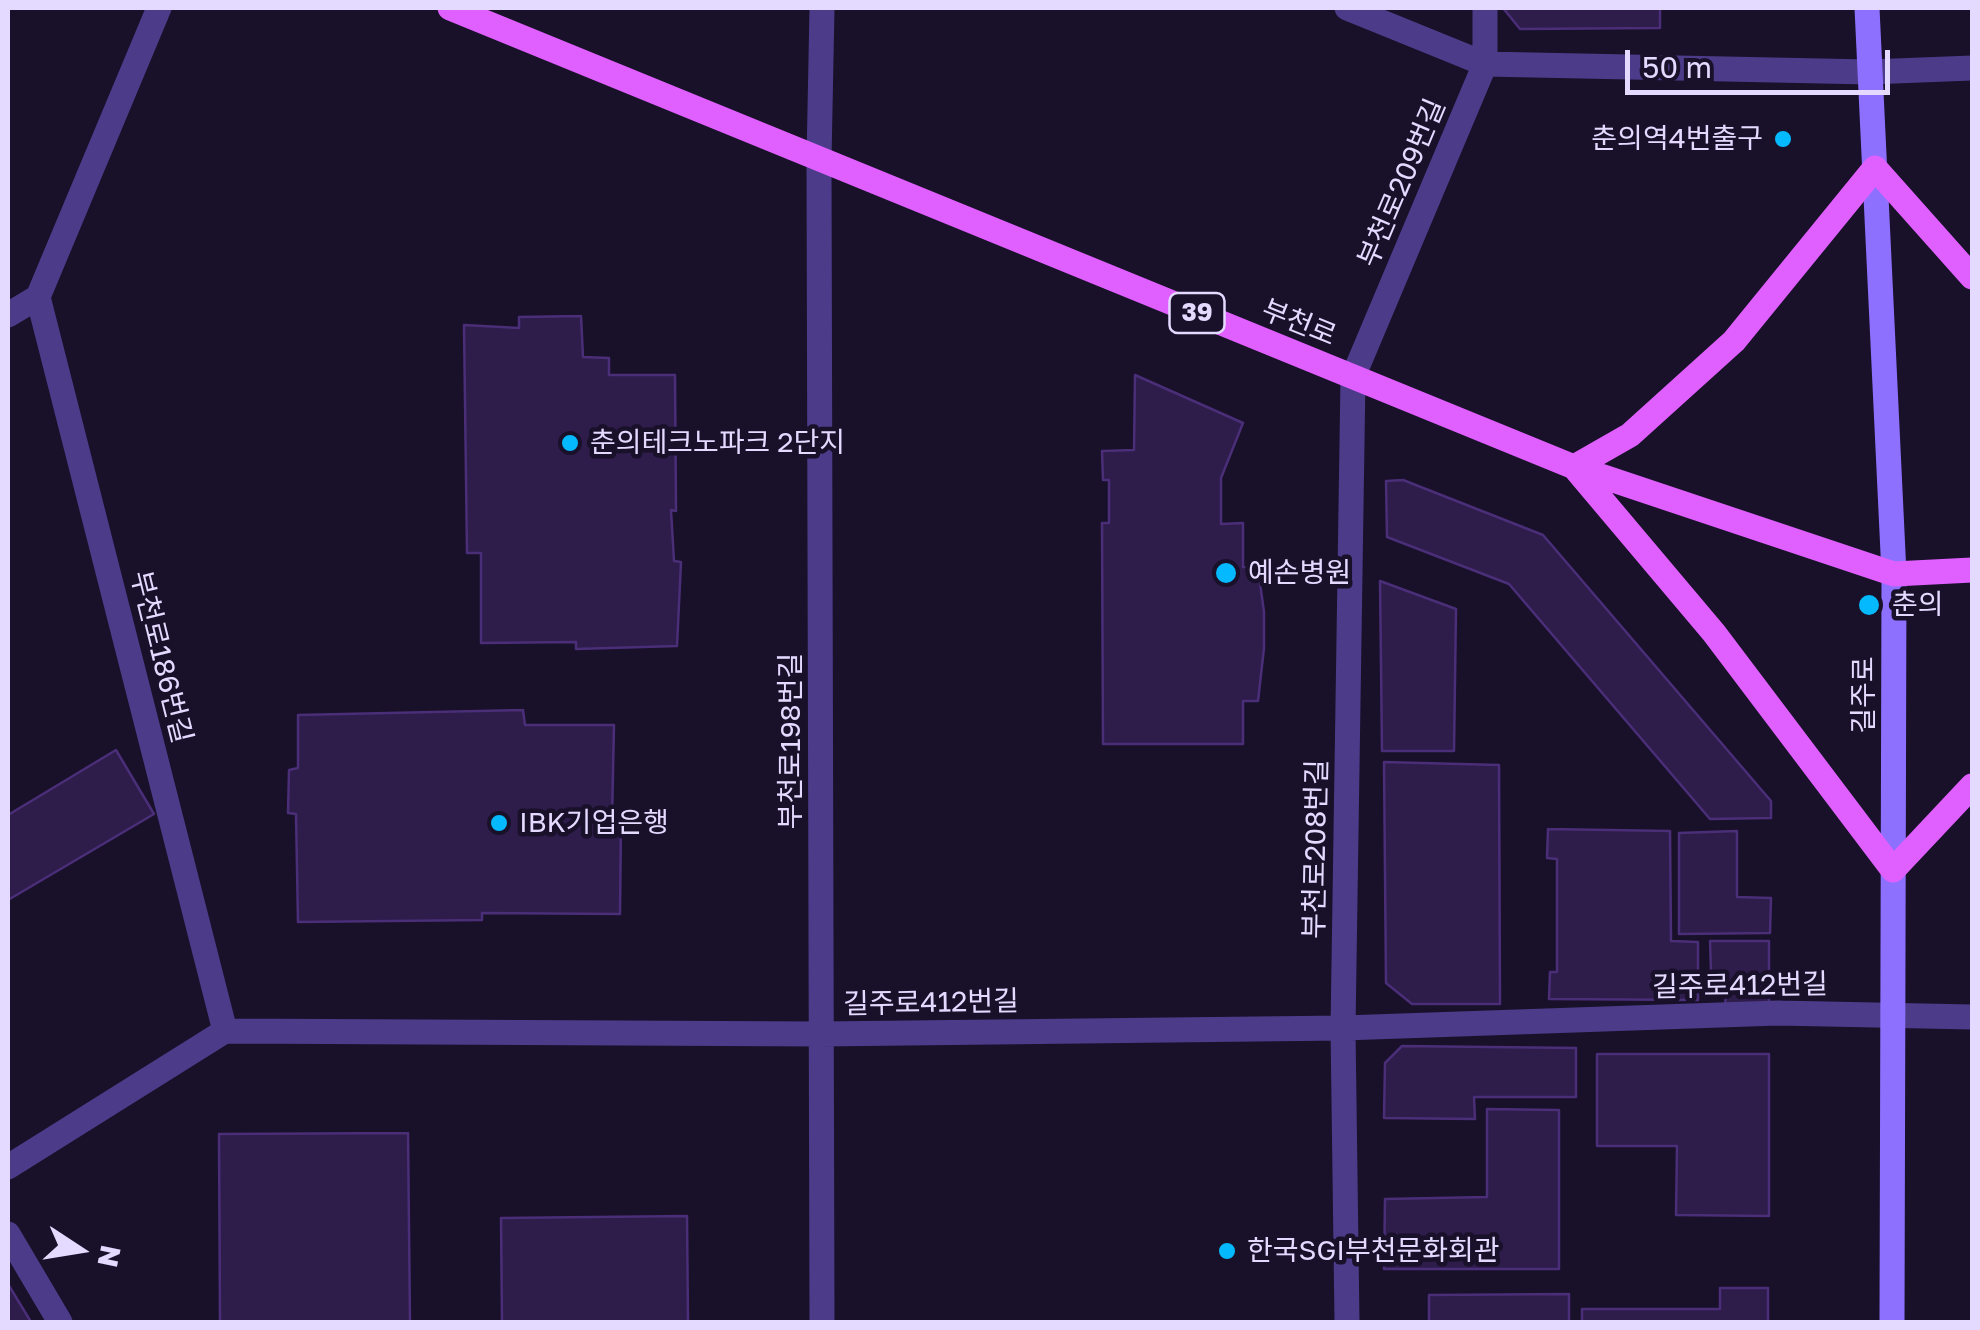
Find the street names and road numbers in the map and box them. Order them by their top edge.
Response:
street label: 부천로209번길 [1351,94,1453,272]
road number: 39 [1170,293,1224,333]
street label: 부천로 [1257,293,1341,353]
street label: 부천로186번길 [123,567,199,747]
street label: 부천로198번길 [774,653,808,829]
street label: 길주로 [1847,656,1881,734]
street label: 부천로208번길 [1298,759,1334,939]
street label: 길주로412번길 [1652,968,1828,1004]
street label: 길주로412번길 [843,985,1019,1021]

